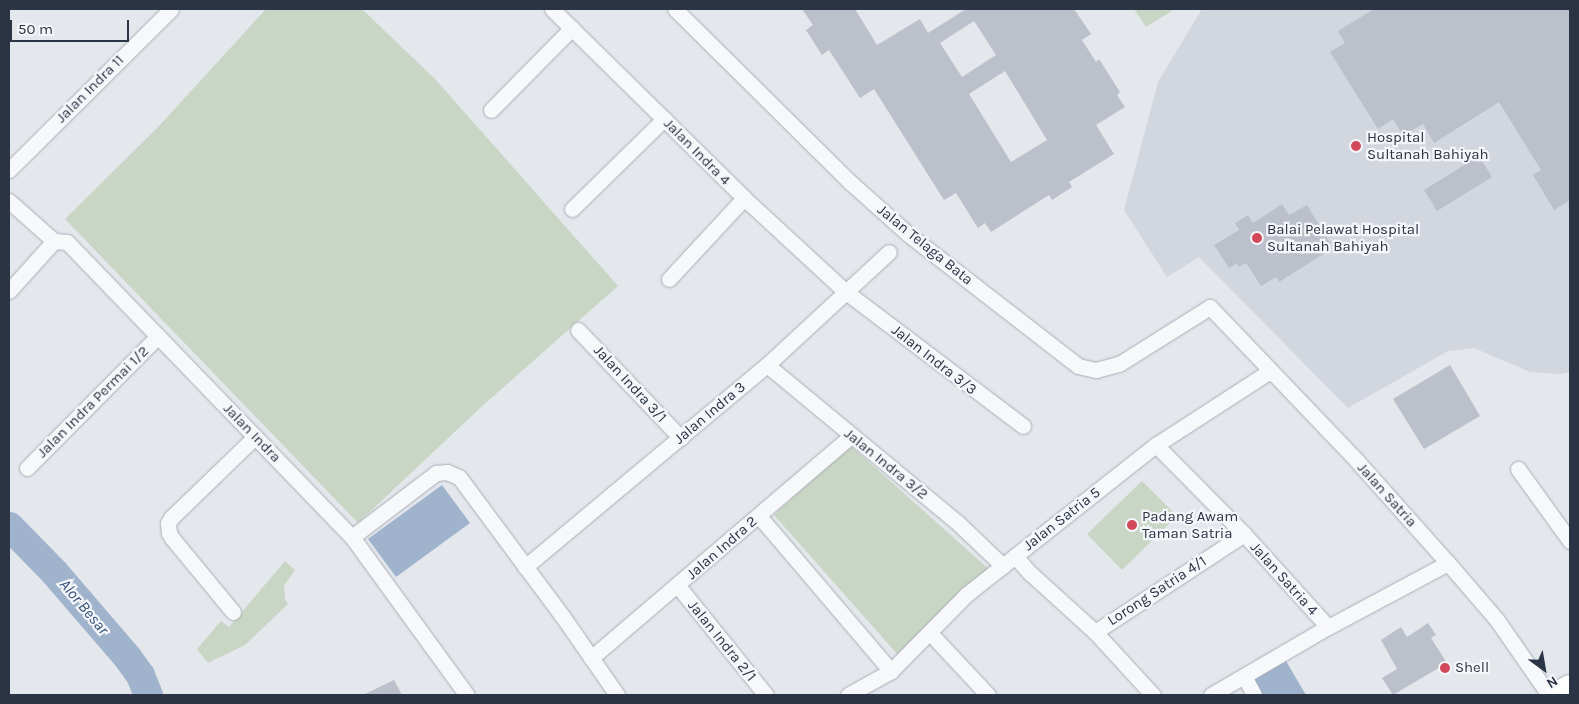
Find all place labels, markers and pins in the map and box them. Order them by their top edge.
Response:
place label: Hospital Sultanah Bahiyah [1367,128,1489,163]
marker: Hospital Sultanah Bahiyah [1349,139,1363,153]
place label: Balai Pelawat Hospital Sultanah Bahiyah [1267,220,1419,255]
marker: Balai Pelawat Hospital Sultanah Bahiyah [1251,232,1263,244]
place label: Padang Awam Taman Satria [1142,507,1238,542]
marker: Padang Awam Taman Satria [1126,519,1138,531]
place label: Shell [1455,659,1489,677]
marker: Shell [1439,662,1451,674]

